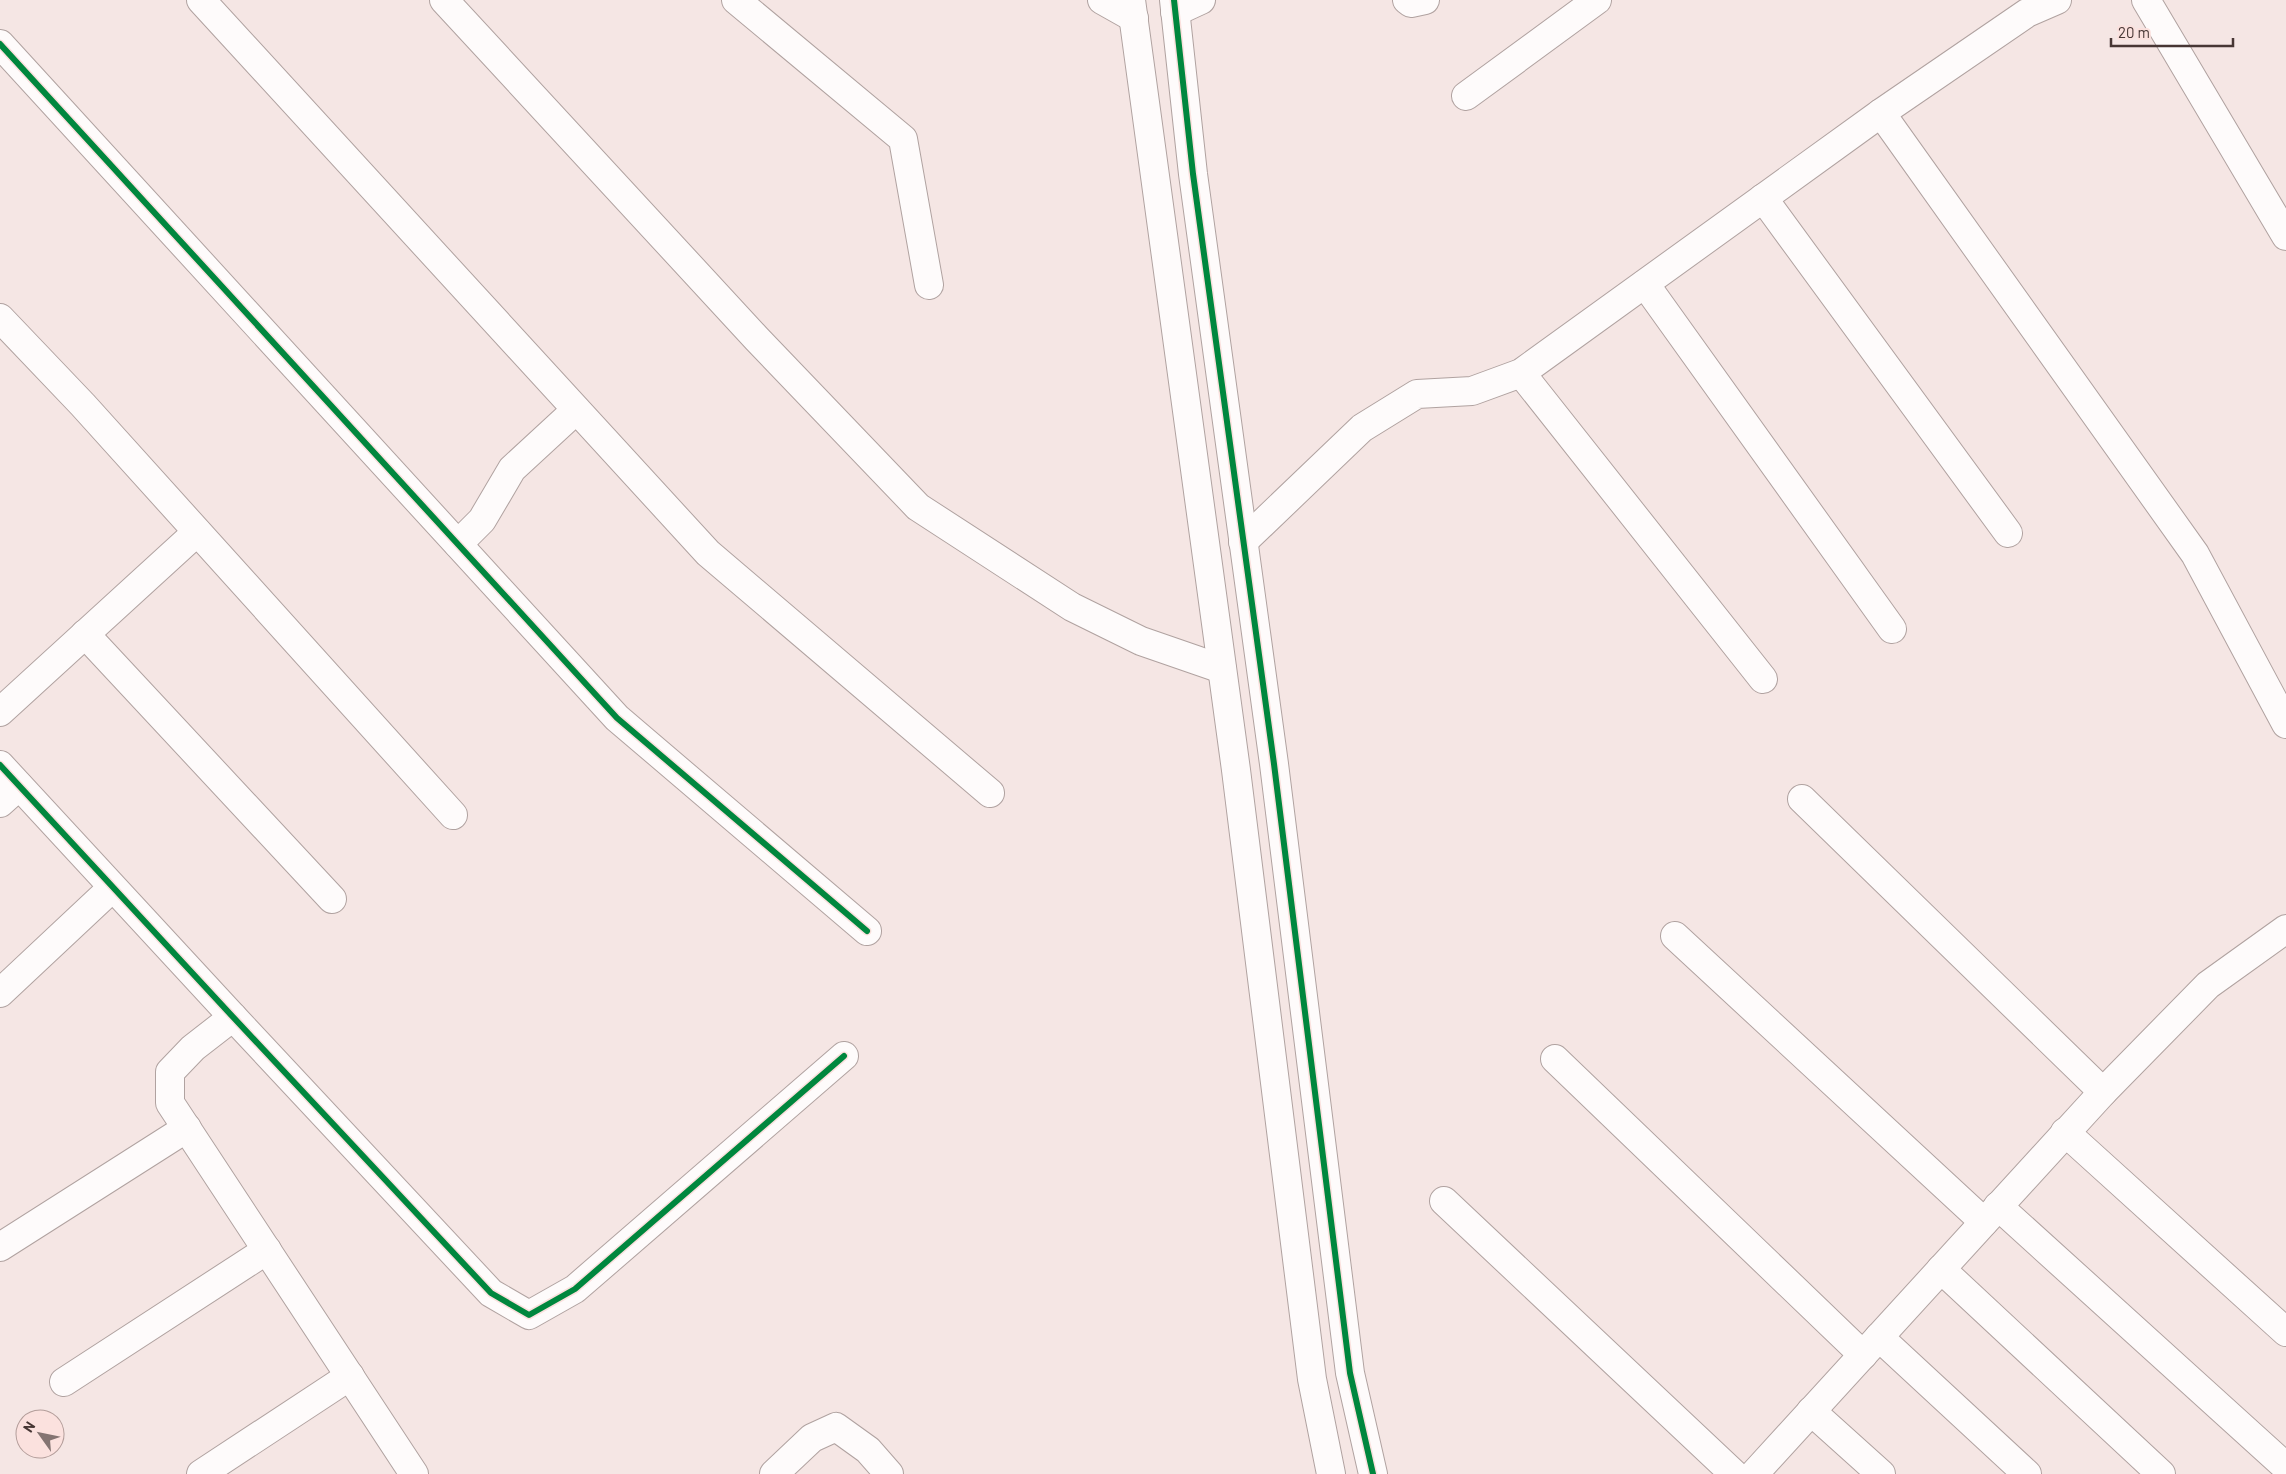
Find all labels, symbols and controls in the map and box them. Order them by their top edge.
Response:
scale bar [2111,15,2234,47]
text: 20 m [2118,23,2150,41]
north arrow [15,1409,65,1459]
text: N [19,1418,38,1435]

